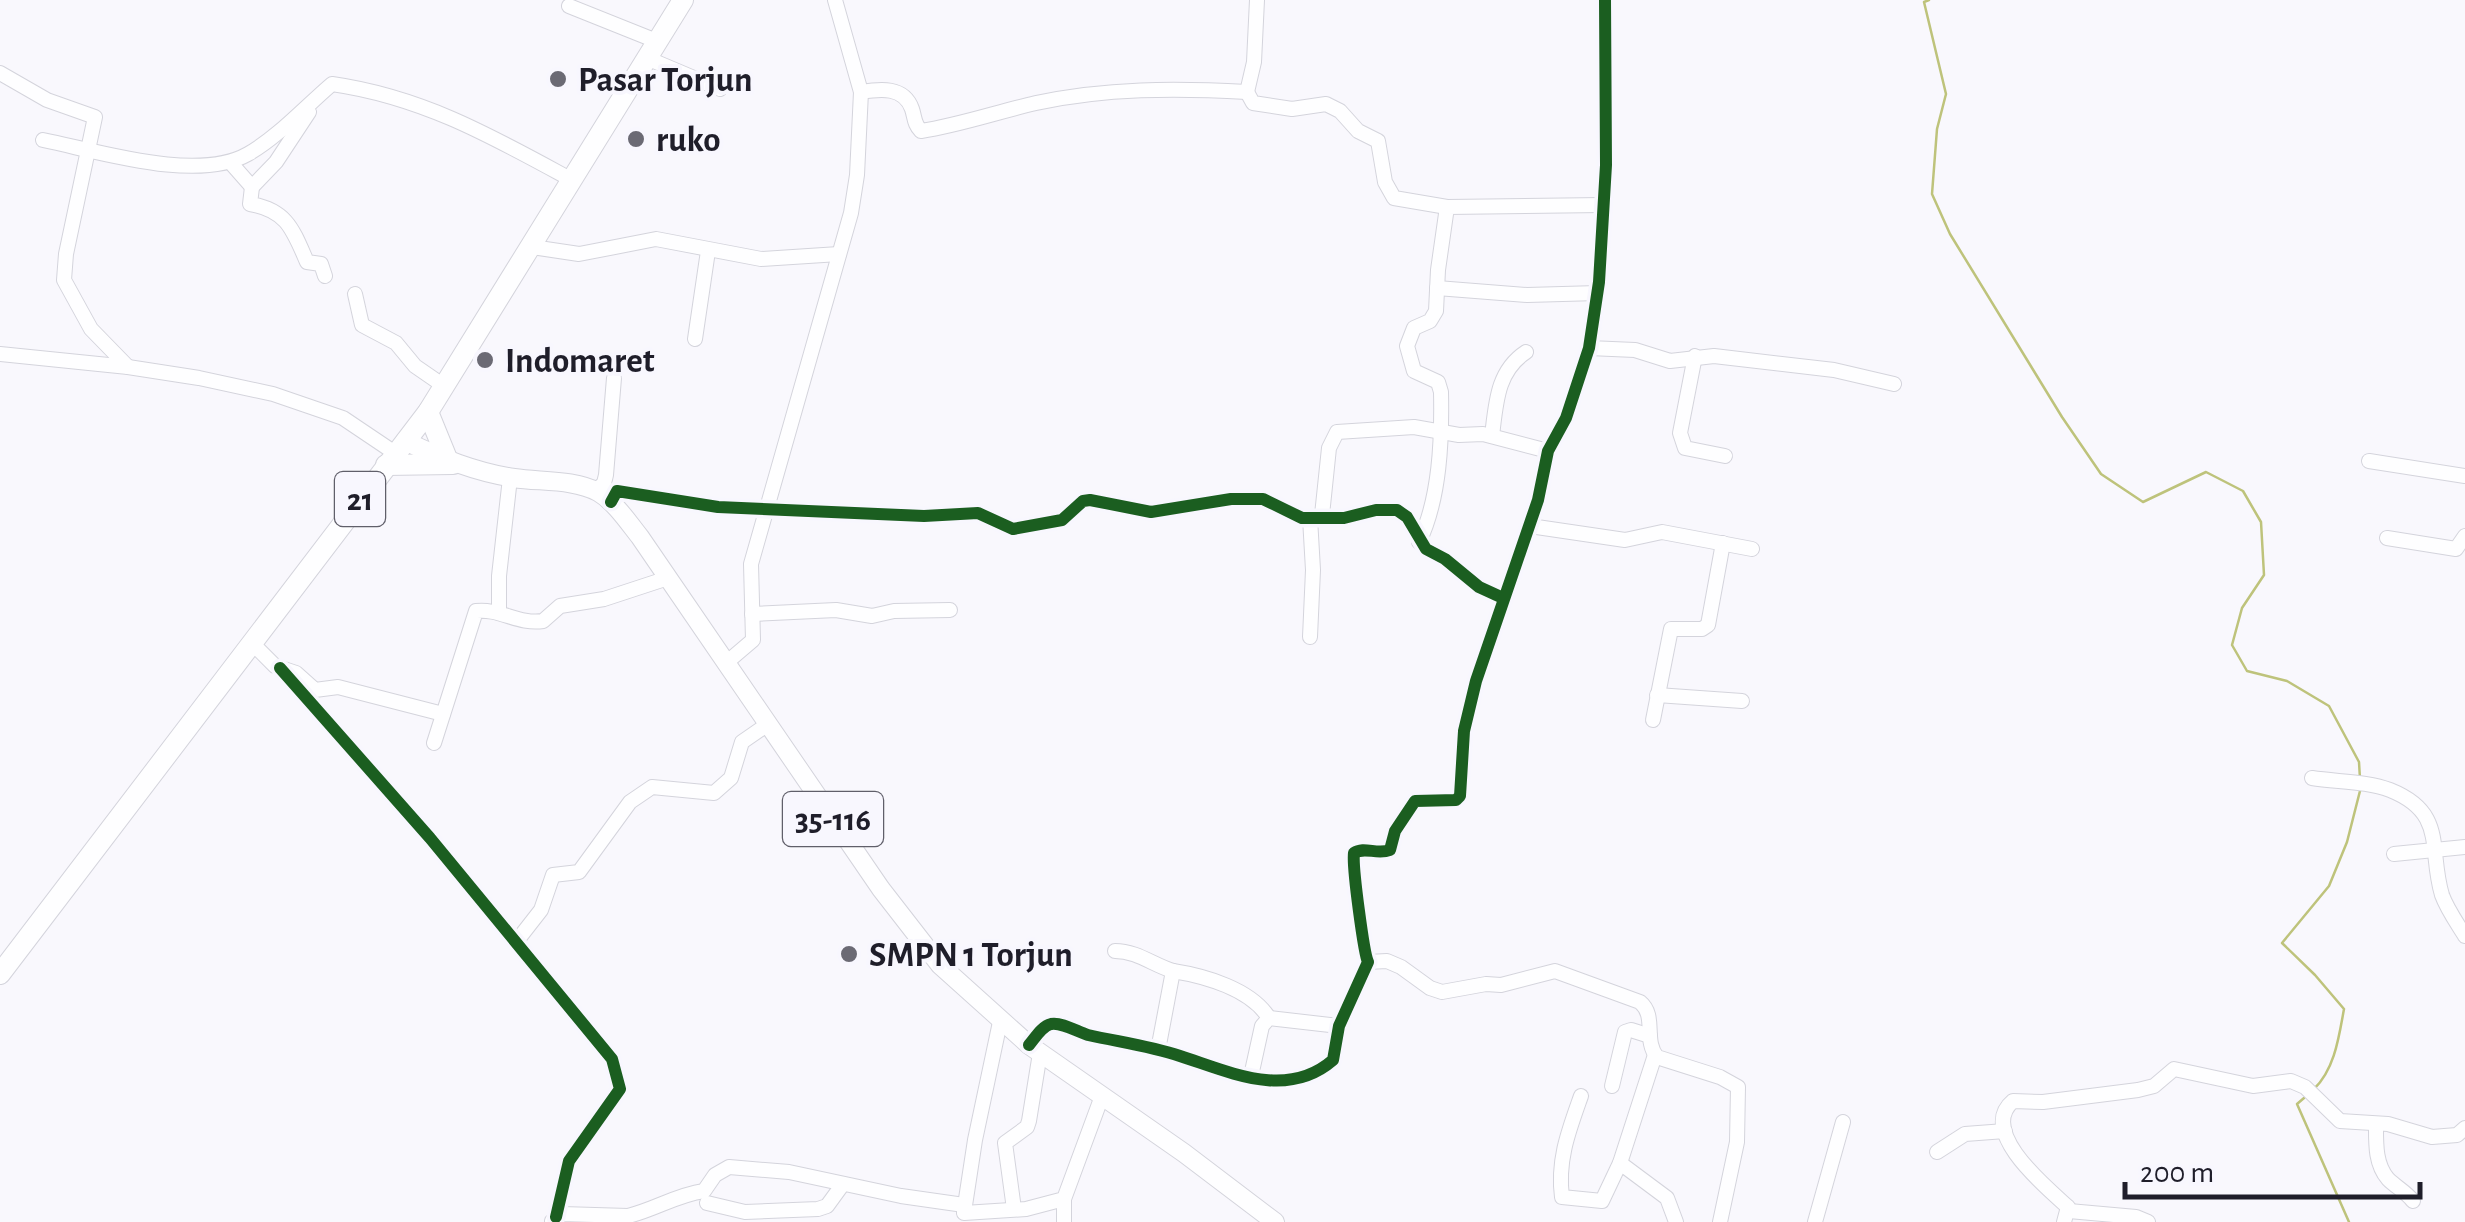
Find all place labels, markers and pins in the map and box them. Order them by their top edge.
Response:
place label: Pasar Torjun [578,63,752,98]
marker: Pasar Torjun [547,68,569,90]
place label: ruko [656,123,721,158]
marker: ruko [625,128,647,150]
place label: Indomaret [505,344,655,379]
marker: Indomaret [474,349,496,371]
place label: SMPN 1 Torjun [869,938,1073,973]
marker: SMPN 1 Torjun [838,943,860,965]

